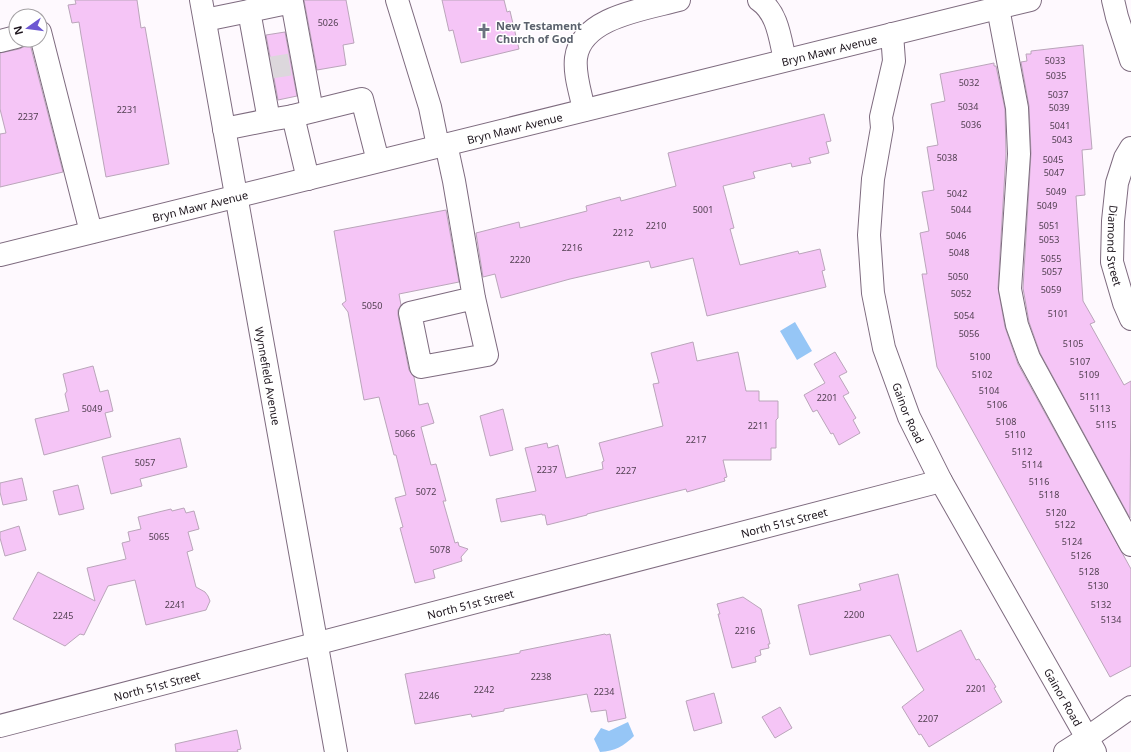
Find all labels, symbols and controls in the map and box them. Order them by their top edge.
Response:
north arrow [8,8,48,48]
house number: 5026 [318,16,338,29]
place label: New Testament Church of God [496,18,582,46]
church icon: New Testament Church of God [475,22,493,40]
text: N [9,24,26,37]
street label: Bryn Mawr Avenue [780,31,878,69]
house number: 5033 [1045,54,1065,67]
house number: 5035 [1046,69,1066,82]
house number: 5032 [959,76,979,89]
house number: 5037 [1048,88,1068,101]
house number: 5034 [958,100,978,113]
house number: 5039 [1049,101,1069,114]
house number: 2231 [117,103,137,116]
street label: Bryn Mawr Avenue [465,109,564,147]
house number: 2237 [18,110,38,123]
house number: 5036 [961,118,981,131]
house number: 5041 [1050,119,1070,132]
house number: 5043 [1052,133,1072,146]
house number: 5038 [937,151,957,164]
house number: 5045 [1043,153,1063,166]
house number: 5047 [1044,166,1064,179]
house number: 5049 [1046,185,1066,198]
street label: Bryn Mawr Avenue [151,186,249,225]
house number: 5042 [947,187,967,200]
house number: 5049 [1037,199,1057,212]
house number: 5001 [693,203,713,216]
house number: 5044 [951,203,971,216]
street label: Diamond Street [1105,205,1126,288]
house number: 2210 [646,219,666,232]
house number: 5051 [1039,219,1059,232]
house number: 2212 [613,226,633,239]
house number: 5046 [946,229,966,242]
house number: 5053 [1039,233,1059,246]
house number: 2216 [562,241,582,254]
house number: 5048 [949,246,969,259]
house number: 5055 [1041,252,1061,265]
house number: 2220 [510,253,530,266]
house number: 5057 [1042,265,1062,278]
house number: 5050 [948,270,968,283]
house number: 5059 [1041,283,1061,296]
house number: 5052 [951,287,971,300]
house number: 5050 [362,299,382,312]
house number: 5101 [1048,307,1068,320]
house number: 5054 [954,309,974,322]
street label: Wynnefield Avenue [252,326,285,426]
house number: 5056 [959,327,979,340]
house number: 5105 [1063,337,1083,350]
house number: 5100 [970,350,990,363]
house number: 5107 [1070,355,1090,368]
house number: 5102 [972,368,992,381]
house number: 5109 [1079,368,1099,381]
street label: Gainor Road [890,380,928,445]
house number: 5104 [979,384,999,397]
house number: 5111 [1080,390,1100,403]
house number: 2201 [817,391,837,404]
house number: 5106 [987,398,1007,411]
house number: 5049 [82,402,102,415]
house number: 5113 [1090,402,1110,415]
house number: 5108 [996,415,1016,428]
house number: 5115 [1096,418,1116,431]
house number: 2211 [748,419,768,432]
house number: 5066 [395,427,415,440]
house number: 5110 [1005,428,1025,441]
house number: 2217 [686,433,706,446]
house number: 5112 [1012,445,1032,458]
house number: 5057 [135,456,155,469]
house number: 5114 [1022,458,1042,471]
house number: 2237 [537,463,557,476]
house number: 2227 [616,464,636,477]
house number: 5116 [1029,475,1049,488]
house number: 5072 [416,485,436,498]
house number: 5118 [1039,488,1059,501]
street label: North 51st Street [739,503,829,540]
house number: 5120 [1046,506,1066,519]
house number: 5122 [1055,518,1075,531]
house number: 5065 [149,530,169,543]
house number: 5124 [1062,535,1082,548]
house number: 5078 [430,543,450,556]
house number: 5126 [1071,549,1091,562]
house number: 5128 [1079,565,1099,578]
house number: 5130 [1088,579,1108,592]
street label: North 51st Street [425,585,515,622]
house number: 2241 [165,598,185,611]
house number: 5132 [1091,598,1111,611]
house number: 2200 [844,608,864,621]
house number: 2245 [53,609,73,622]
house number: 5134 [1101,613,1121,626]
house number: 2216 [735,624,755,637]
street label: Gainor Road [1041,665,1086,729]
street label: North 51st Street [112,667,202,704]
house number: 2238 [531,670,551,683]
house number: 2201 [966,682,986,695]
house number: 2242 [474,683,494,696]
house number: 2234 [594,685,614,698]
house number: 2246 [419,689,439,702]
house number: 2207 [918,712,938,725]

